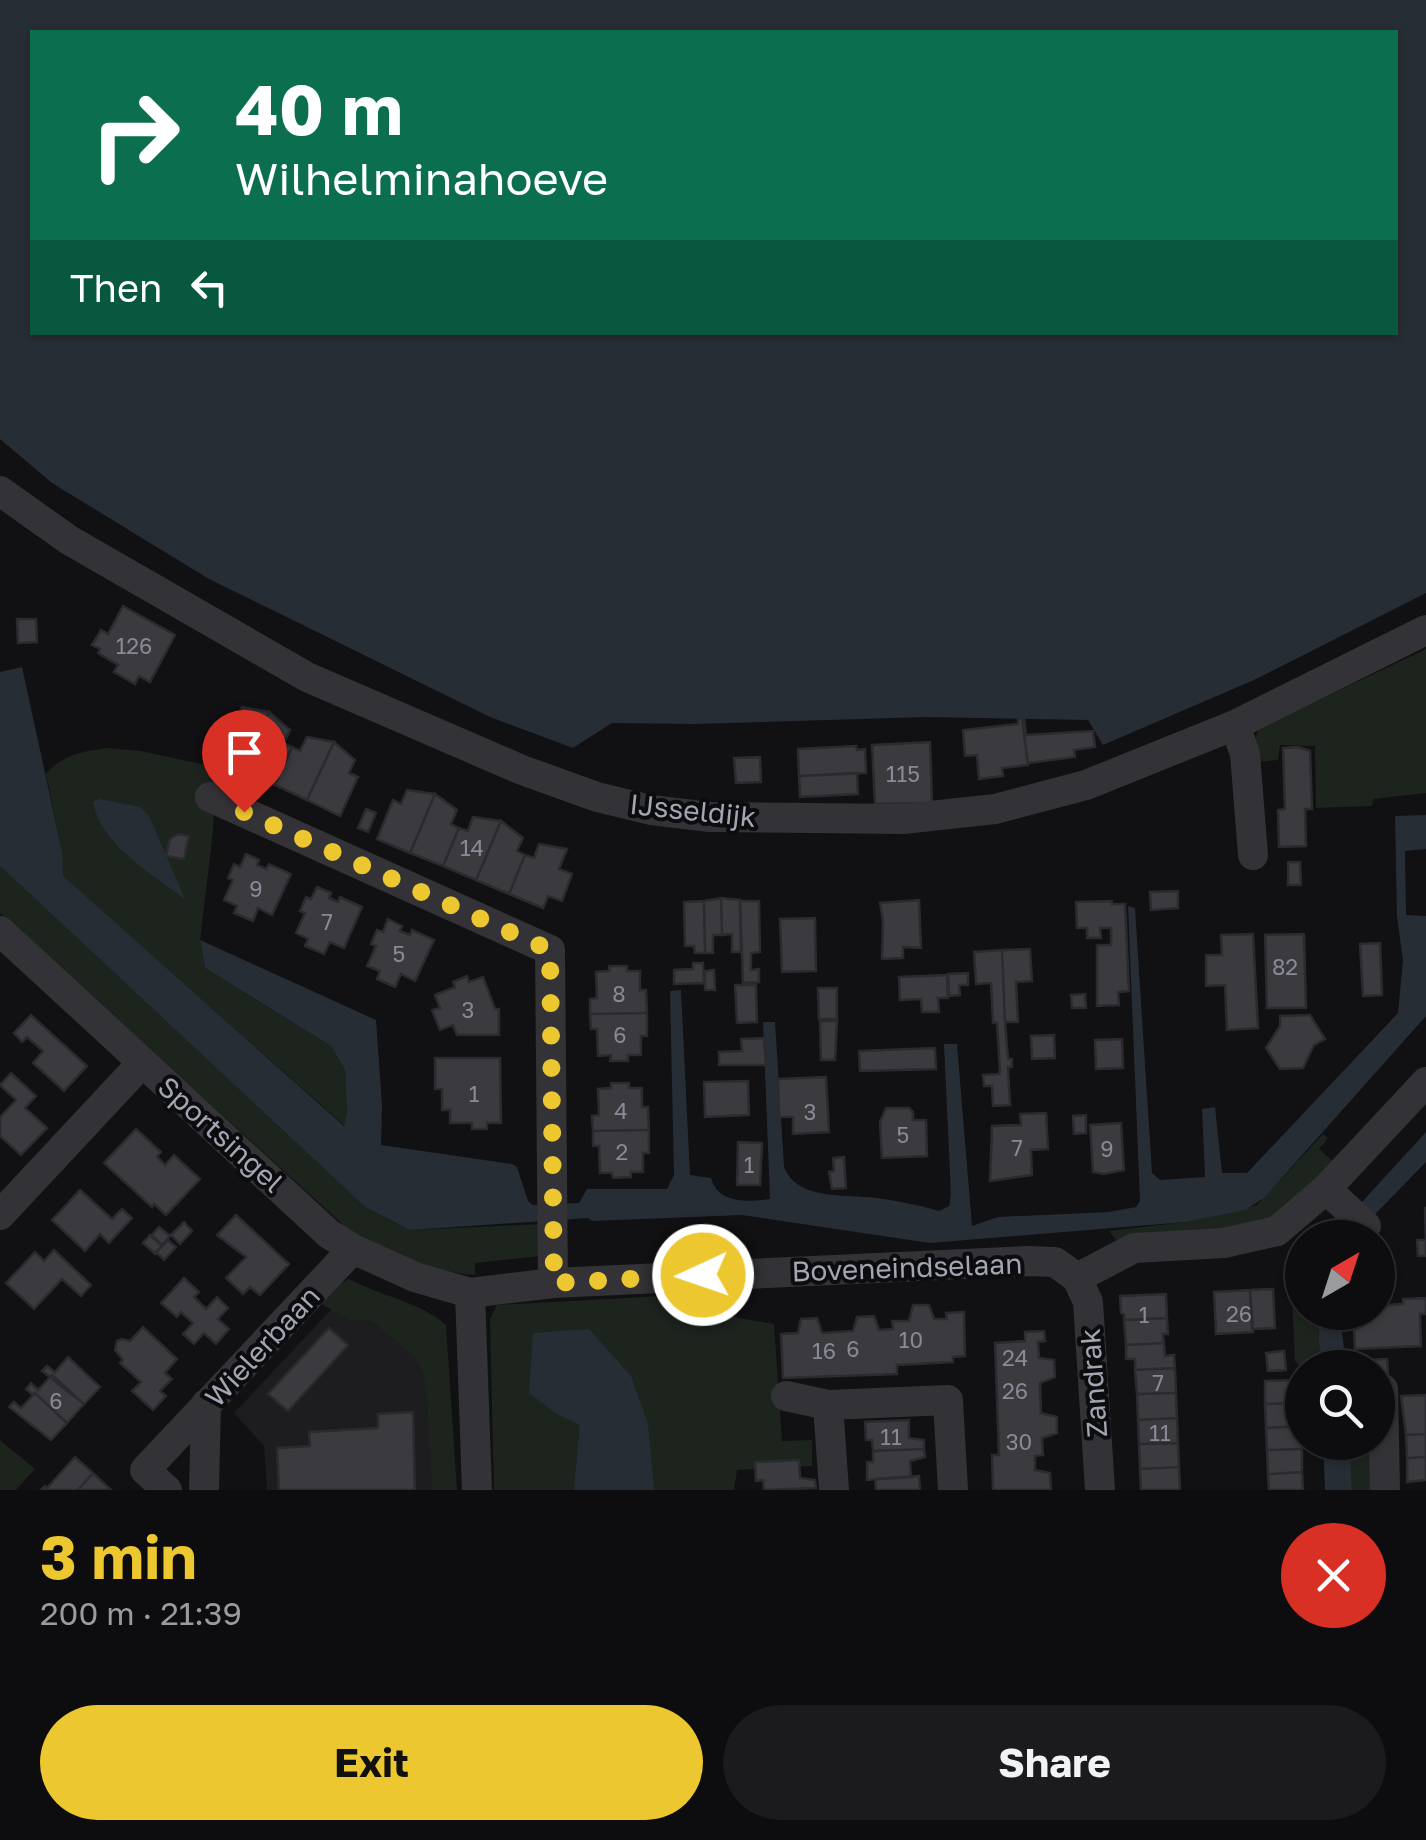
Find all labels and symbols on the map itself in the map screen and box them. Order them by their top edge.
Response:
house number: 126 [116,632,152,659]
pin [202,710,287,813]
house number: 115 [886,760,920,787]
street label: IJsseldijk [628,787,758,833]
house number: 14 [460,834,484,861]
house number: 9 [249,875,263,902]
house number: 7 [321,908,333,935]
house number: 5 [393,940,405,967]
house number: 82 [1272,953,1298,980]
house number: 8 [612,980,626,1007]
house number: 3 [462,996,474,1023]
house number: 6 [613,1021,627,1048]
street label: Sportsingel [152,1069,290,1199]
house number: 1 [469,1080,480,1107]
house number: 4 [614,1097,628,1124]
house number: 3 [804,1098,816,1125]
house number: 5 [897,1121,909,1148]
house number: 7 [1011,1134,1023,1161]
house number: 9 [1100,1135,1114,1162]
house number: 2 [616,1138,628,1165]
house number: 1 [744,1151,755,1178]
north arrow [1285,1220,1395,1330]
position arrow [651,1223,755,1327]
street label: Boveneindselaan [791,1246,1023,1288]
street label: Wielerbaan [198,1279,326,1413]
house number: 26 [1226,1300,1252,1327]
house number: 1 [1139,1301,1150,1328]
house number: 10 [899,1326,923,1353]
street label: Zandrak [1073,1327,1113,1439]
house number: 6 [846,1335,860,1362]
house number: 16 [812,1337,836,1364]
house number: 24 [1002,1344,1028,1371]
house number: 7 [1152,1369,1164,1396]
house number: 26 [1002,1377,1028,1404]
house number: 6 [49,1387,63,1414]
house number: 11 [1149,1419,1171,1446]
house number: 11 [880,1423,902,1450]
house number: 30 [1006,1428,1032,1455]

